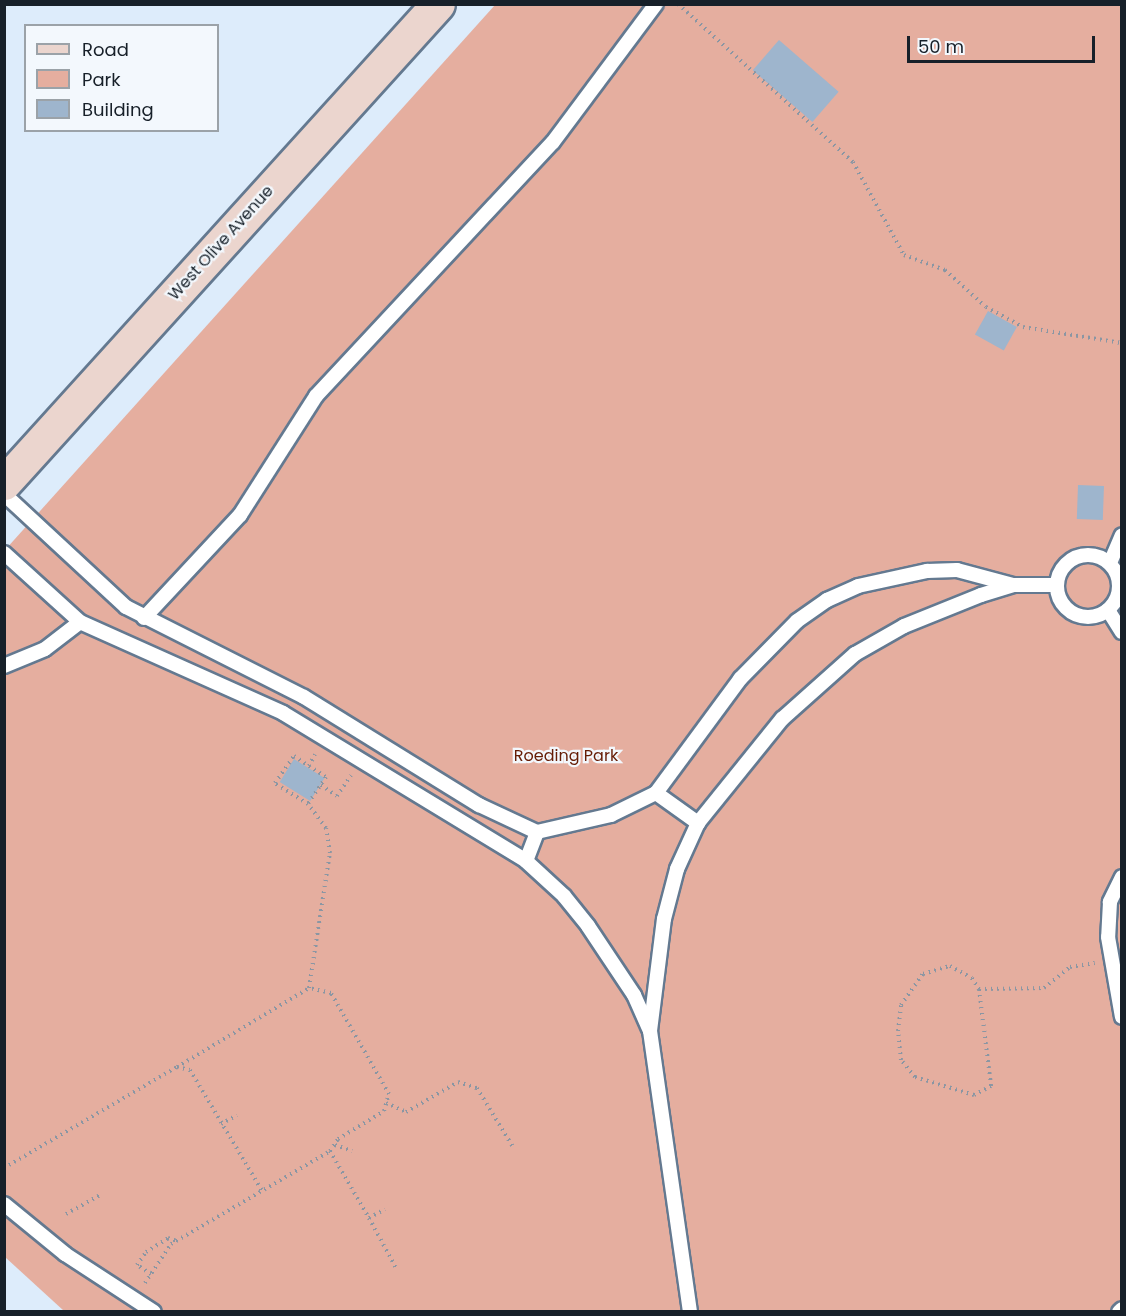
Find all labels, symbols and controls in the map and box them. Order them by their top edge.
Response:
legend [24,24,219,132]
scale bar [910,24,1098,62]
text: 50 m [918,34,964,59]
text: Road [82,37,129,62]
text: Park [82,67,121,92]
text: Building [82,97,154,122]
street label: West Olive Avenue [164,182,278,304]
park label: Roeding Park [514,746,618,766]

